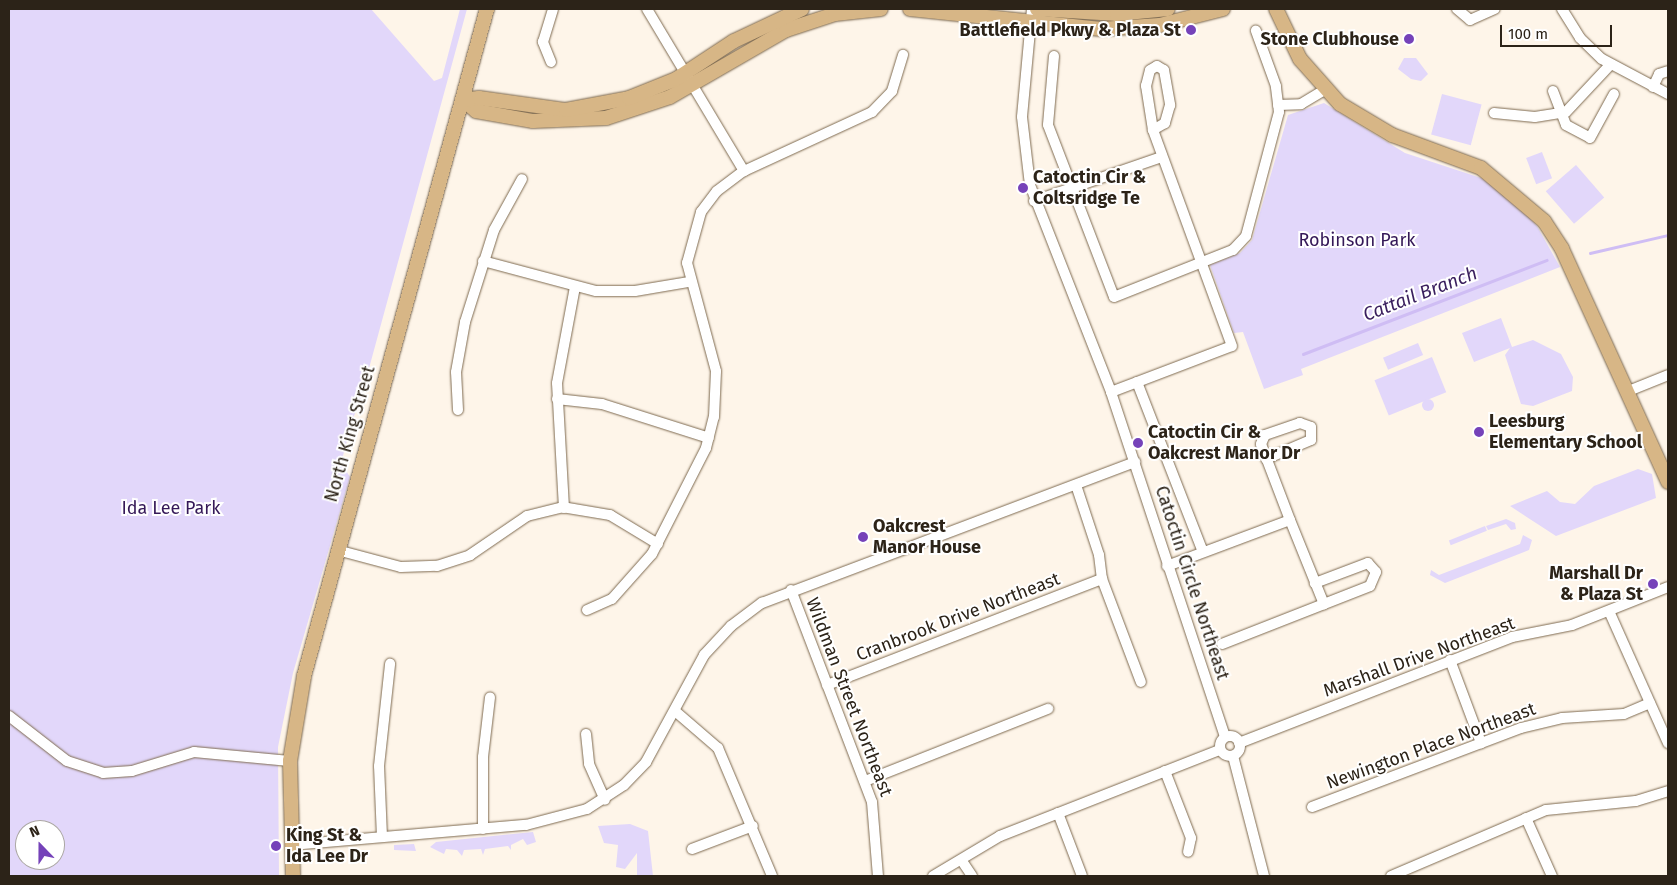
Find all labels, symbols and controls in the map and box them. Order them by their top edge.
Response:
scale bar [1502,15,1614,47]
place label: Battlefield Pkwy & Plaza St [960,19,1181,41]
marker: Battlefield Pkwy & Plaza St [1185,24,1197,36]
text: 100 m [1508,25,1548,43]
place label: Stone Clubhouse [1261,28,1399,50]
marker: Stone Clubhouse [1403,33,1415,45]
place label: Catoctin Cir & Coltsridge Te [1033,167,1146,210]
marker: Catoctin Cir & Coltsridge Te [1017,182,1029,194]
park label: Robinson Park [1298,229,1416,251]
water label: Cattail Branch [1360,262,1480,326]
street label: North King Street [320,363,380,505]
place label: Leesburg Elementary School [1489,411,1642,454]
place label: Catoctin Cir & Oakcrest Manor Dr [1148,422,1300,464]
marker: Leesburg Elementary School [1473,426,1485,438]
marker: Catoctin Cir & Oakcrest Manor Dr [1132,437,1144,449]
street label: Catoctin Circle Northeast [1150,483,1234,683]
park label: Ida Lee Park [122,497,220,519]
place label: Oakcrest Manor House [873,516,981,558]
marker: Oakcrest Manor House [857,531,869,543]
place label: Marshall Dr & Plaza St [1549,563,1643,606]
street label: Cranbrook Drive Northeast [853,568,1063,666]
marker: Marshall Dr & Plaza St [1647,578,1659,590]
street label: Wildman Street Northeast [801,595,897,799]
street label: Marshall Drive Northeast [1320,612,1518,702]
street label: Newington Place Northeast [1323,698,1539,794]
north arrow [15,820,65,870]
text: N [27,822,42,841]
place label: King St & Ida Lee Dr [286,825,368,868]
marker: King St & Ida Lee Dr [270,840,282,852]

